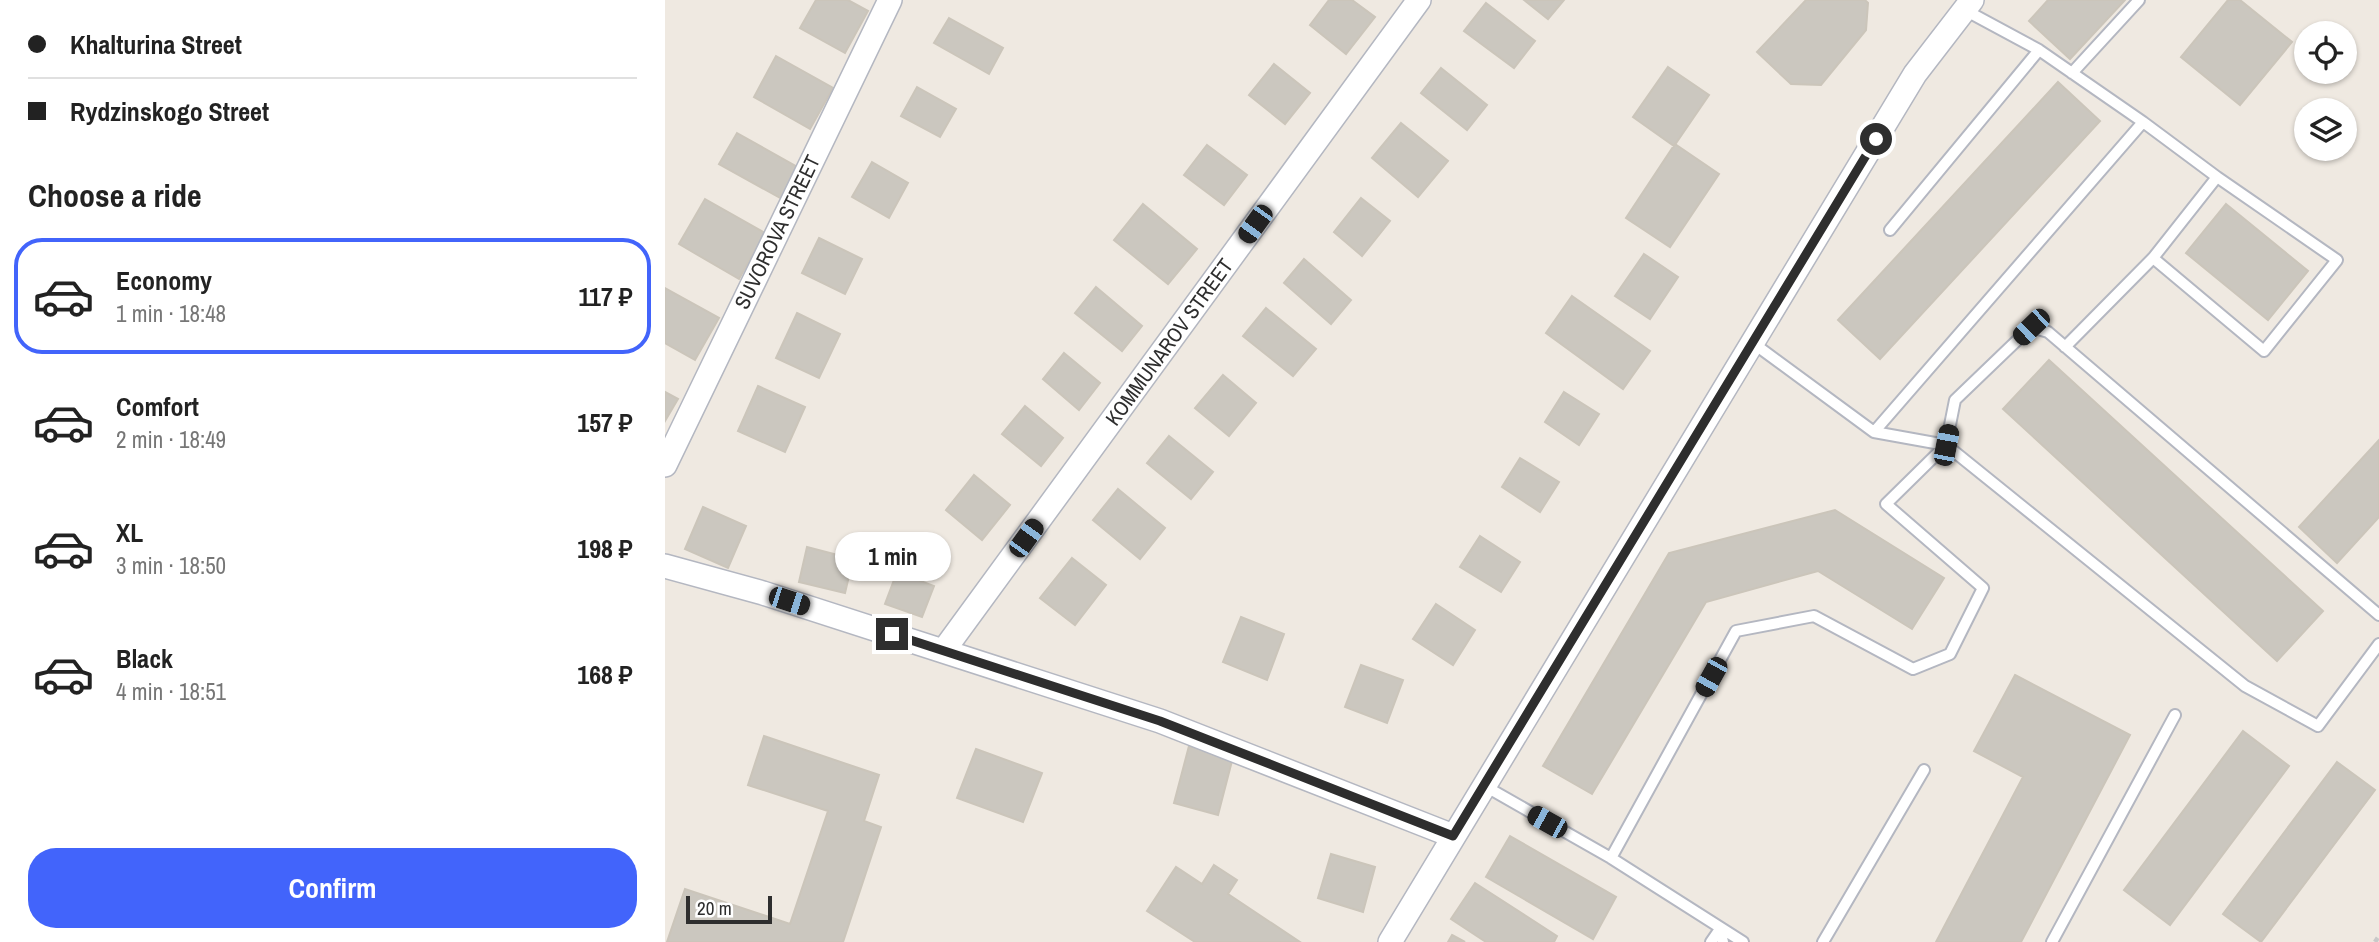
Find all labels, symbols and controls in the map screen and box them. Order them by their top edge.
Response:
map controls [2294,21,2357,161]
button: locate [2294,21,2357,84]
text: Khalturina Street [70,27,242,62]
text: Rydzinskogo Street [70,94,269,129]
button: layers [2294,98,2357,161]
route start [1860,123,1892,155]
street label: SUVOROVA STREET [727,150,827,314]
text: Choose a ride [28,174,202,217]
car [1235,201,1276,247]
street label: KOMMUNAROV STREET [1098,252,1240,431]
text: Economy [116,263,212,298]
icon: car [32,265,95,328]
text: 117 ₽ [578,279,633,314]
text: 1 min · 18:48 [116,298,226,329]
car [2009,305,2054,349]
text: Comfort [116,389,199,424]
icon: car [32,391,95,454]
text: 157 ₽ [577,405,633,440]
car [1932,422,1961,468]
text: 2 min · 18:49 [116,424,226,455]
text: XL [116,515,143,550]
car [1006,515,1047,561]
icon: car [32,517,95,580]
text: 198 ₽ [577,531,633,566]
callout: 1 min [834,532,950,582]
text: 1 min [868,541,918,572]
text: 3 min · 18:50 [116,550,226,581]
car [766,585,813,617]
route end [876,618,908,650]
text: Black [116,641,173,676]
icon: car [32,643,95,706]
car [1692,654,1731,700]
text: 168 ₽ [577,657,633,692]
text: 4 min · 18:51 [116,676,226,707]
car [1524,803,1571,841]
button: Confirm [28,848,637,928]
scale bar [686,893,772,925]
text: 20 m [697,895,732,921]

